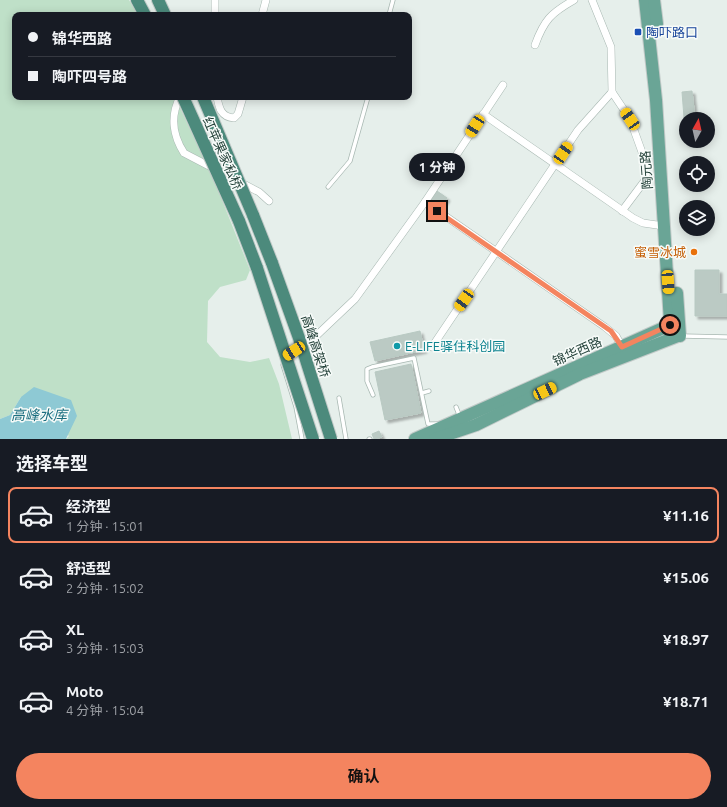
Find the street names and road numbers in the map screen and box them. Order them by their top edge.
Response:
street label: 红苹果家私桥 [201,115,245,191]
street label: 陶元路 [638,150,654,190]
street label: 高峰高架桥 [299,313,333,379]
street label: 锦华西路 [550,334,604,368]

